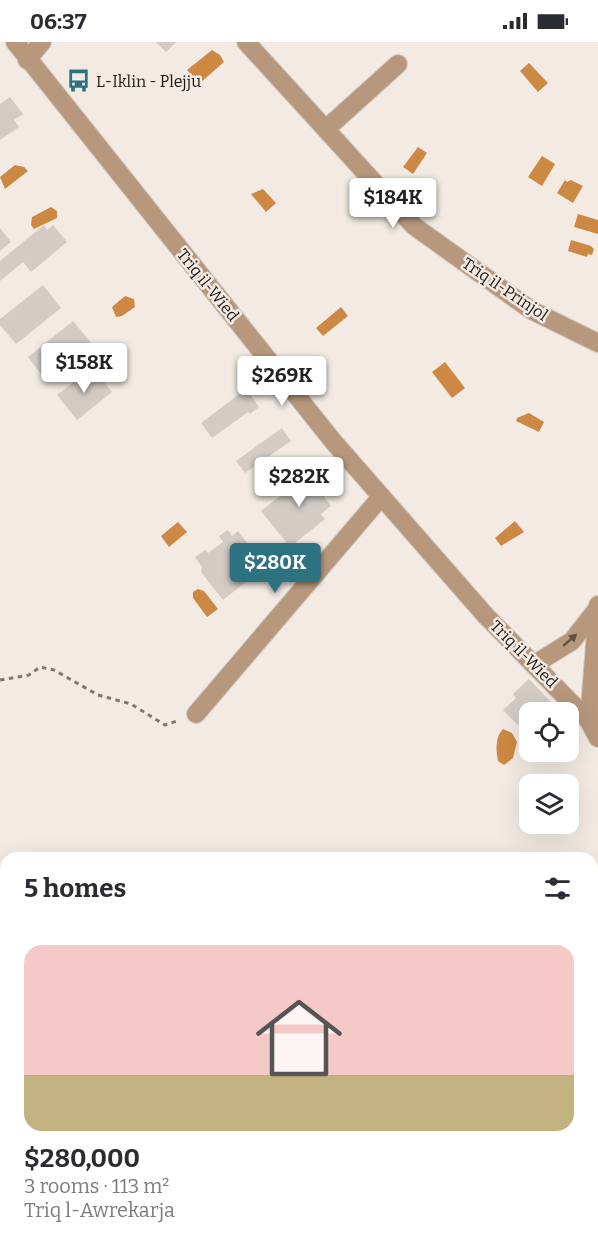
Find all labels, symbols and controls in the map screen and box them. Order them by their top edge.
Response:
text: 06:37 [30,8,87,35]
bus stop icon: L-Iklin - Plejju [65,68,91,94]
place label: L-Iklin - Plejju [96,72,201,91]
pin: $184K [351,178,435,229]
text: $184K [363,185,423,209]
street label: Triq il-Wied [173,245,243,325]
street label: Triq il-Prinjol [459,253,552,325]
pin: $158K [42,343,126,394]
text: $158K [55,350,113,374]
pin: $269K [240,356,324,407]
text: $269K [251,363,313,387]
pin: $282K [257,457,341,508]
text: $282K [268,464,330,488]
pin: $280K [233,543,317,594]
text: $280K [244,550,306,574]
street label: Triq il-Wied [486,616,562,692]
one-way arrow [562,634,578,647]
map controls [519,702,579,834]
button: locate [519,702,579,762]
button: layers [519,774,579,834]
icon: filters [541,872,574,905]
text: 5 homes [24,873,126,904]
icon: home [245,984,353,1092]
text: $280,000 [24,1143,140,1174]
text: 3 rooms · 113 m² [24,1174,169,1198]
text: Triq l-Awrekarja [24,1198,175,1222]

